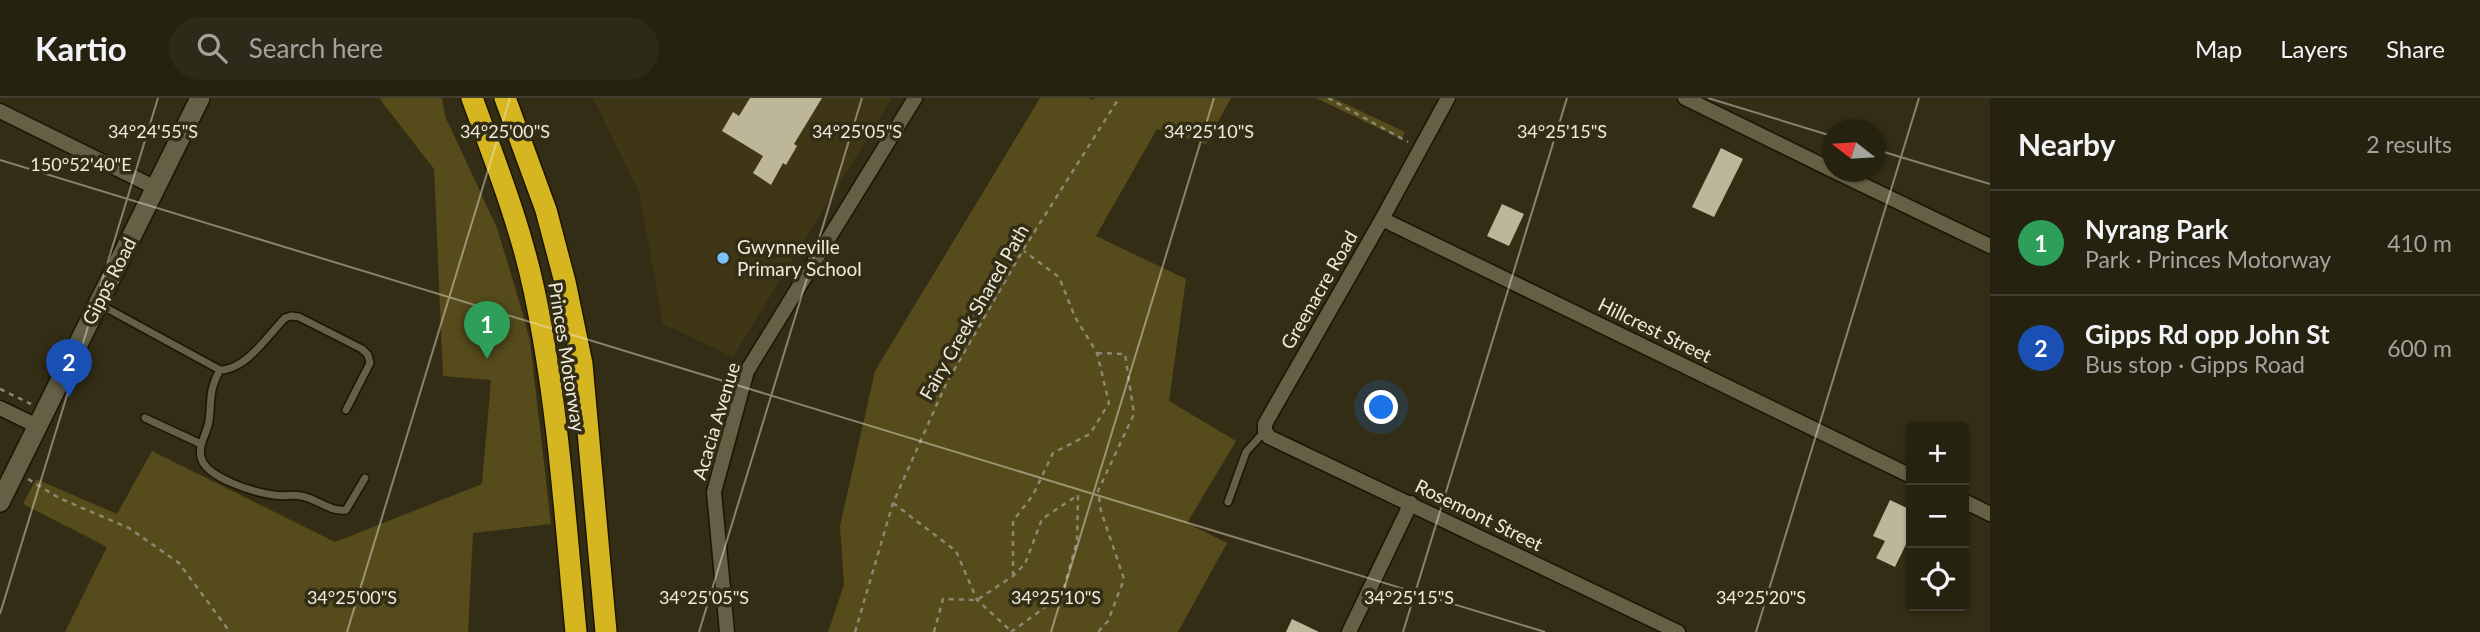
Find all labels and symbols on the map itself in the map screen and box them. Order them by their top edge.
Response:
north arrow [1822,119,1885,182]
text: 34°24'55"S [108,120,198,142]
text: 34°25'00"S [460,120,550,142]
text: 34°25'05"S [812,120,902,142]
text: 34°25'10"S [1164,120,1254,142]
text: 34°25'15"S [1517,120,1607,142]
text: 150°52'40"E [30,153,132,175]
street label: Fairy Creek Shared Path [914,220,1033,403]
street label: Greenacre Road [1275,226,1362,353]
street label: Gipps Road [77,233,140,328]
place label: Gwynneville Primary School [737,235,862,280]
marker: Gwynneville Primary School [715,250,731,266]
street label: Princes Motorway [544,280,591,434]
street label: Hillcrest Street [1595,292,1716,367]
pin: 1 [464,301,510,359]
pin: 2 [46,339,92,397]
street label: Acacia Avenue [687,359,744,482]
your location [1364,390,1398,424]
street label: Rosemont Street [1412,474,1547,555]
text: 34°25'00"S [307,586,397,608]
text: 34°25'05"S [659,586,749,608]
text: 34°25'10"S [1011,586,1101,608]
text: 34°25'15"S [1364,586,1454,608]
text: 34°25'20"S [1716,586,1806,608]

